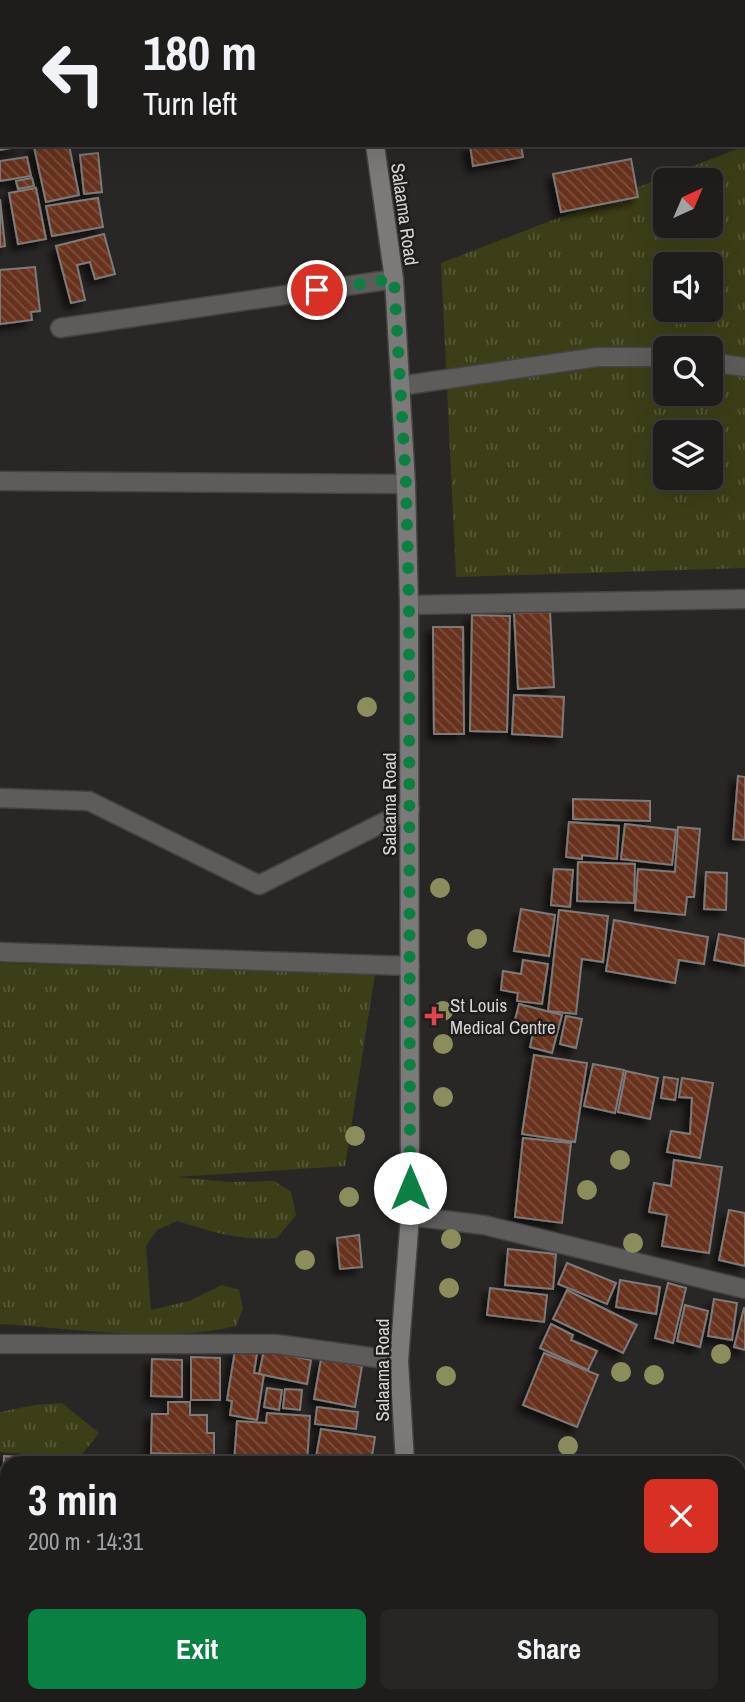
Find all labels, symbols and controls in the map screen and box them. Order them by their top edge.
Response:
text: 180 m [143,19,257,85]
icon: left [28,28,119,119]
text: Turn left [143,82,237,125]
street label: Salaama Road [385,161,425,267]
north arrow [653,168,723,238]
map controls [653,168,723,490]
button: sound [653,252,723,322]
pin [287,260,347,320]
icon: arrive [298,271,336,309]
button: search [653,336,723,406]
button: layers [653,420,723,490]
street label: Salaama Road [376,752,402,856]
place label: St Louis Medical Centre [450,992,556,1040]
marker: St Louis Medical Centre [424,1006,444,1026]
position arrow [373,1151,447,1225]
street label: Salaama Road [369,1318,395,1422]
text: 3 min [28,1472,118,1528]
button: close [644,1479,718,1553]
text: 200 m · 14:31 [28,1526,143,1557]
button: Exit [28,1609,366,1689]
button: Share [380,1609,718,1689]

